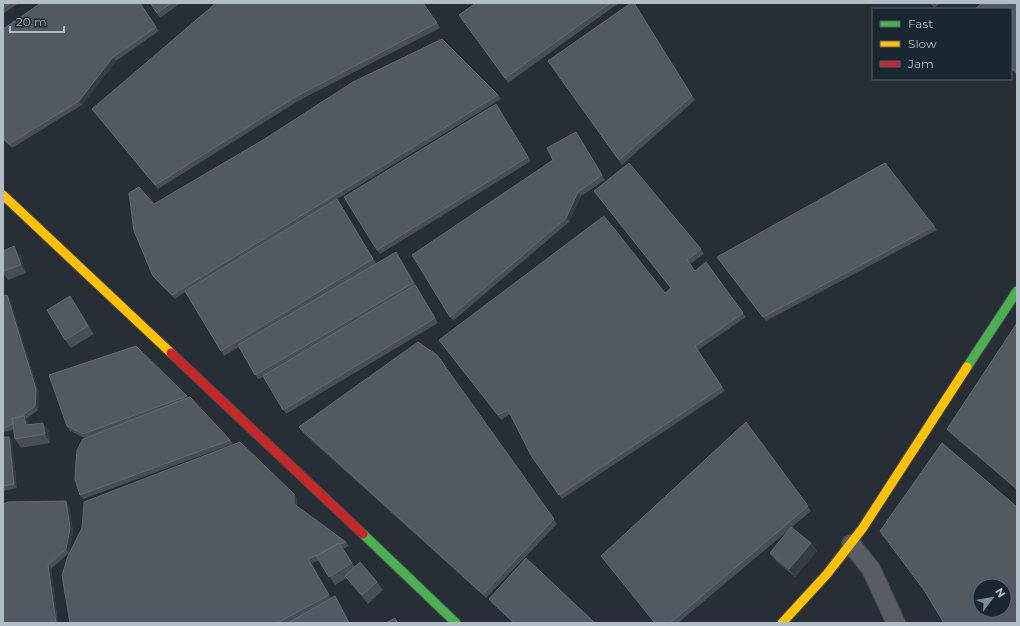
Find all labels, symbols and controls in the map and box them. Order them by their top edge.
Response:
scale bar [10,8,64,34]
legend [872,8,1012,80]
text: 20 m [16,14,47,29]
text: Fast [908,16,933,31]
text: Slow [908,36,937,51]
text: Jam [907,56,934,71]
north arrow [972,578,1012,618]
text: N [992,585,1009,600]

